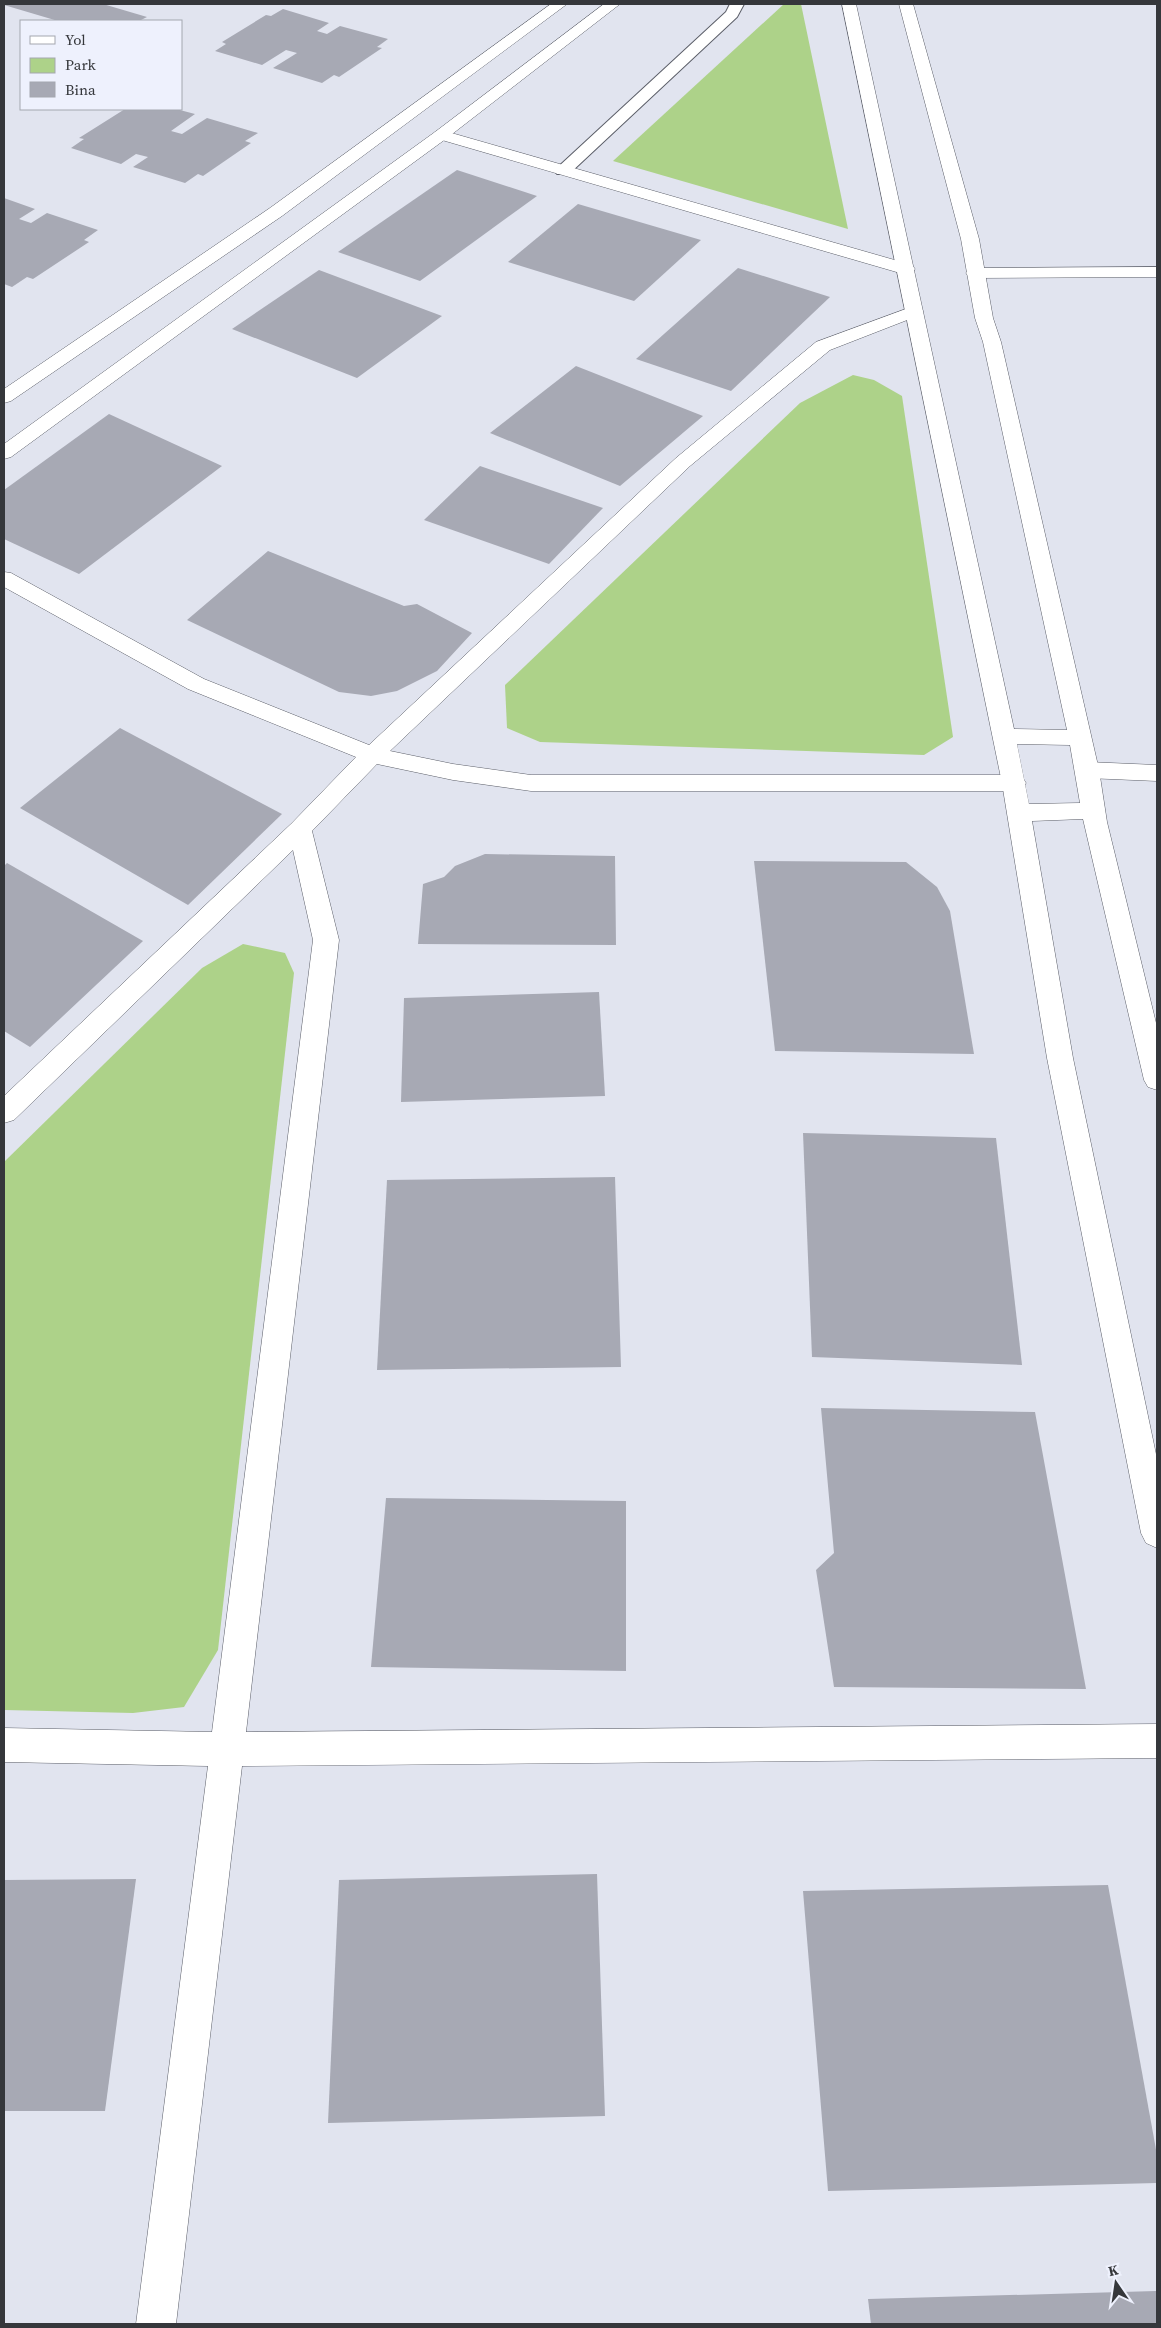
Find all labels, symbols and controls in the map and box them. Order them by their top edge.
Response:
legend [20,20,182,110]
text: Yol [65,29,86,50]
text: Park [65,54,97,75]
text: Bina [65,79,96,100]
north arrow [1091,2258,1141,2308]
text: K [1106,2259,1120,2281]

